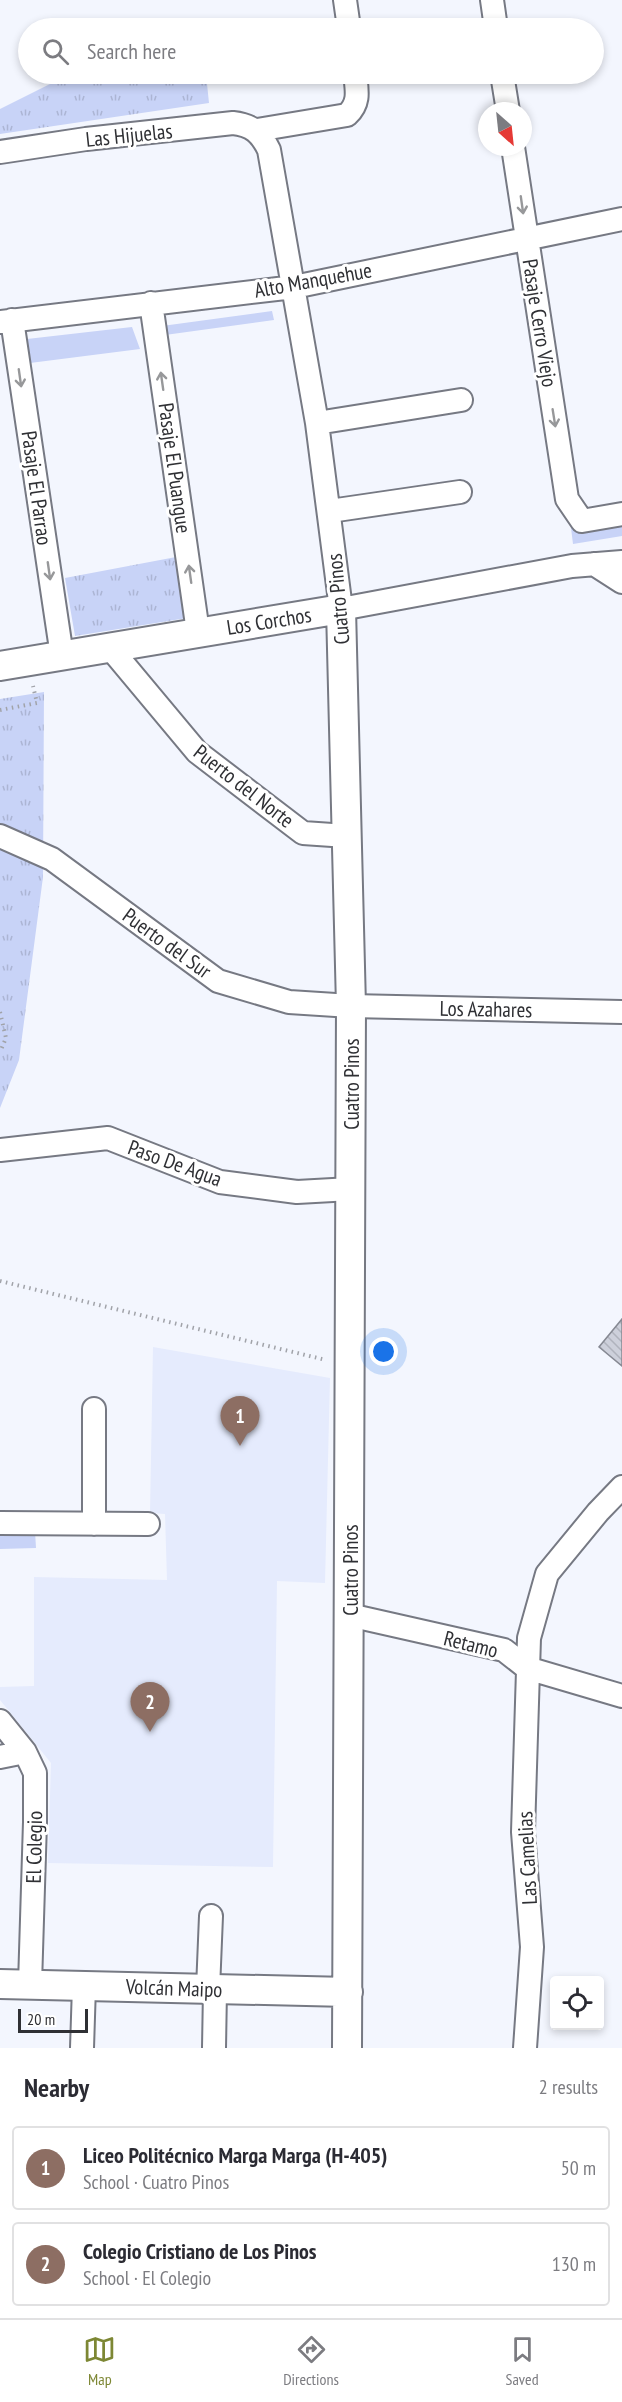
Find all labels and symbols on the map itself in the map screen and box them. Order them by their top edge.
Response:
north arrow [478,102,532,156]
street label: Las Hijuelas [84,117,174,153]
one-way arrow [516,194,527,214]
street label: Alto Manquehue [252,256,374,304]
street label: Pasaje Cerro Viejo [517,257,563,389]
one-way arrow [15,368,26,388]
one-way arrow [157,372,168,392]
street label: Pasaje El Puangue [152,401,198,535]
one-way arrow [549,408,560,428]
street label: Pasaje El Parrao [16,429,58,547]
street label: Cuatro Pinos [321,552,355,646]
one-way arrow [44,561,55,580]
one-way arrow [185,565,196,585]
street label: Los Corchos [225,601,313,641]
street label: Puerto del Norte [188,738,300,834]
street label: Puerto del Sur [117,902,217,984]
street label: Los Azahares [439,995,533,1023]
street label: Cuatro Pinos [338,1038,365,1130]
street label: Paso De Agua [124,1134,226,1192]
your location [369,1337,398,1366]
pin: 1 [220,1396,260,1446]
street label: Cuatro Pinos [337,1524,364,1616]
street label: Retamo [441,1624,501,1664]
pin: 2 [130,1682,170,1732]
street label: El Colegio [20,1810,48,1884]
street label: Las Camelias [511,1811,543,1905]
street label: Volcán Maipo [124,1973,223,2003]
scale bar [18,2006,88,2034]

